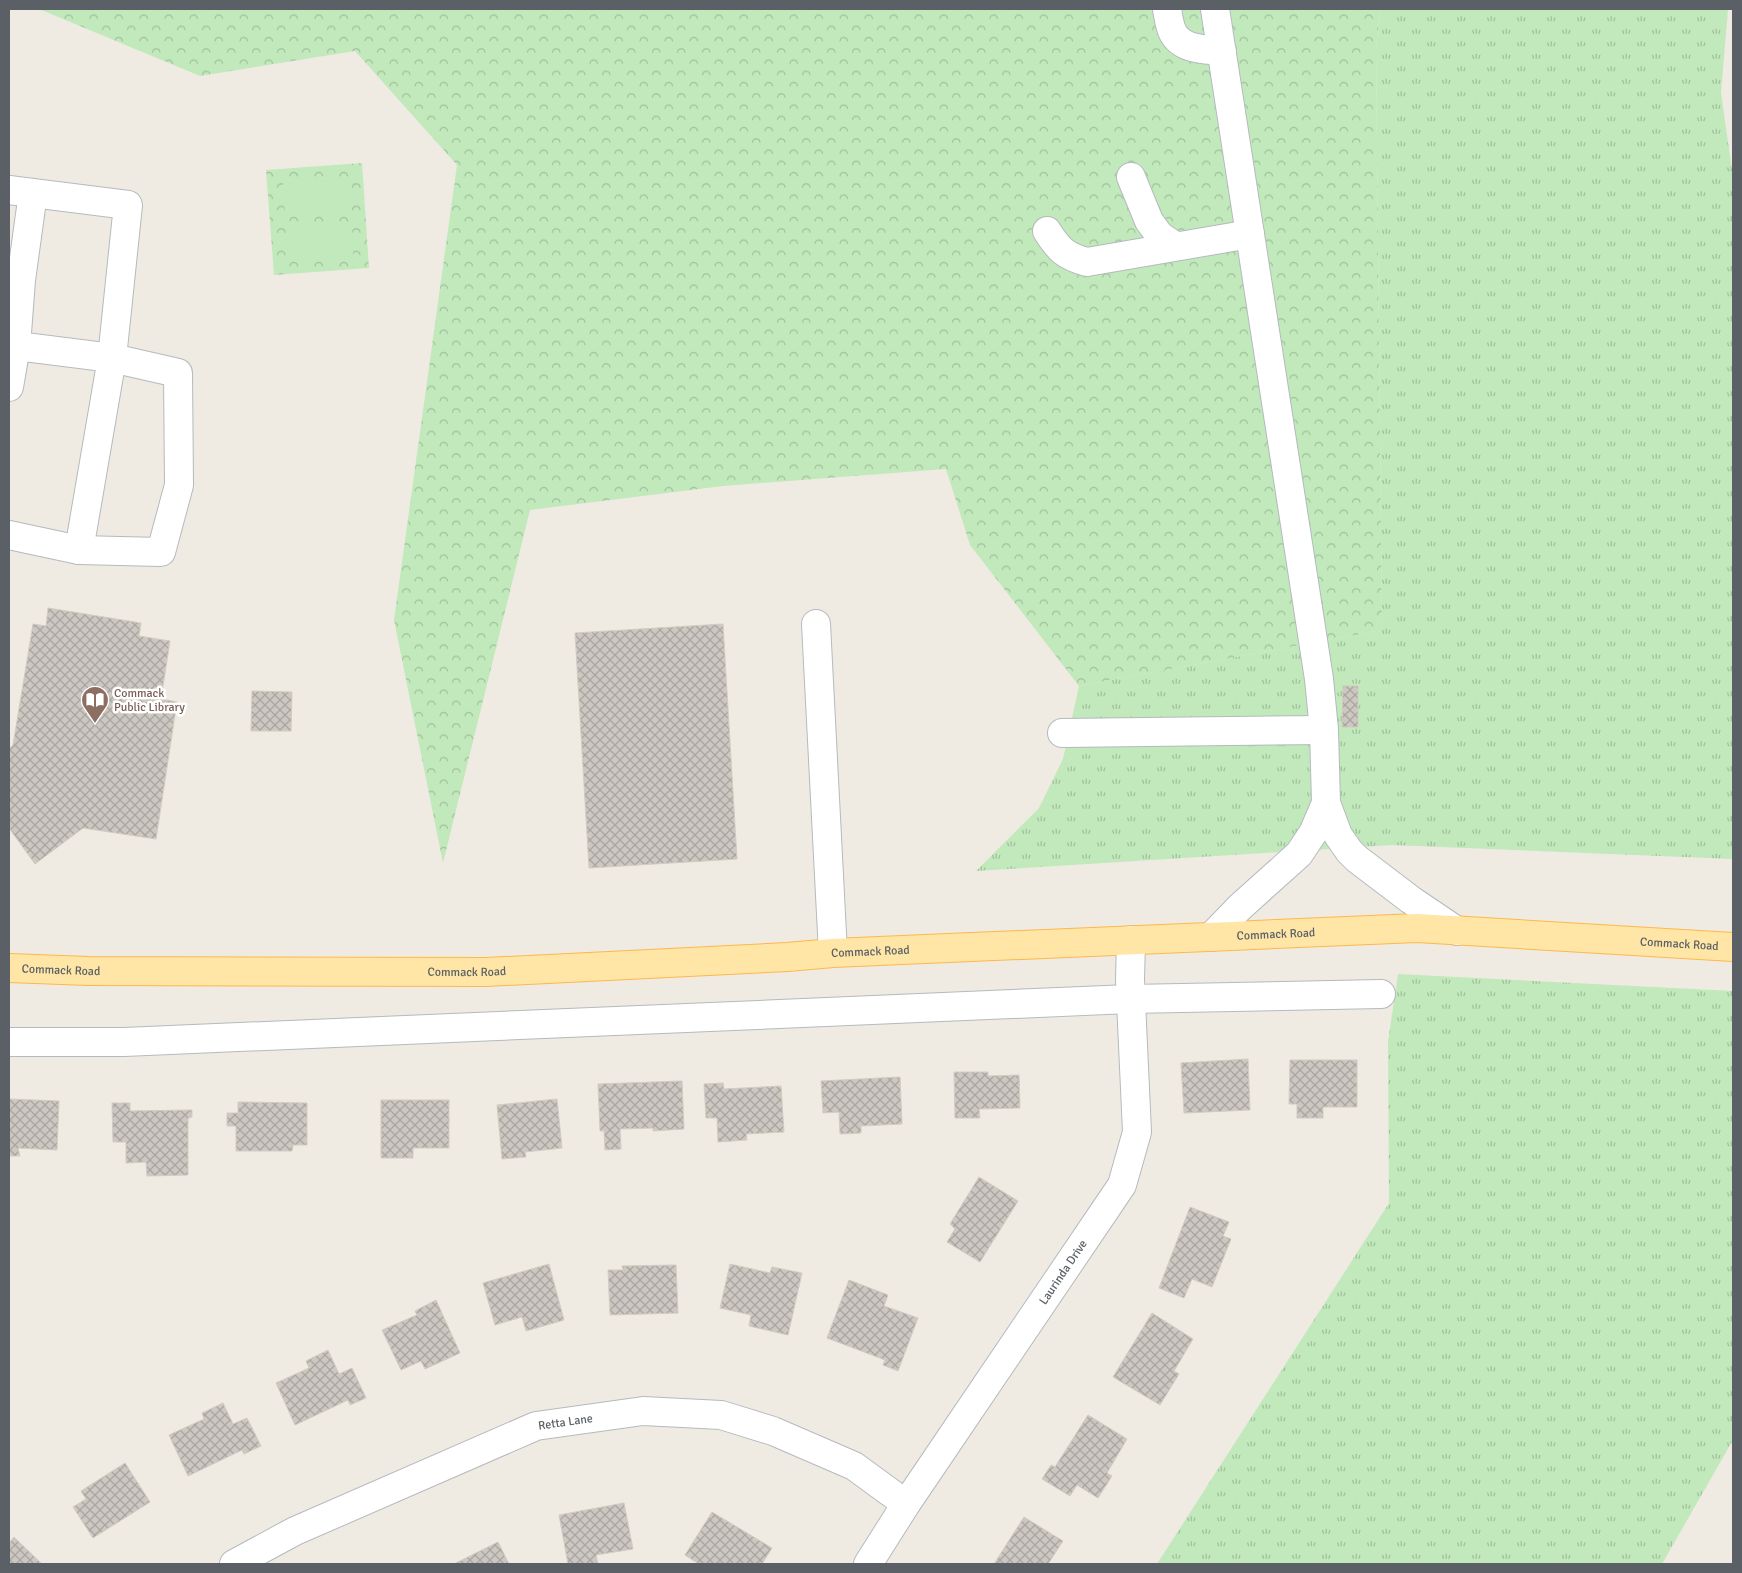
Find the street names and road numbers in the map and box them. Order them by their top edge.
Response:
street label: Commack Road [1236,925,1316,944]
street label: Commack Road [1640,934,1719,954]
street label: Commack Road [831,943,910,961]
street label: Commack Road [21,961,100,979]
street label: Commack Road [428,964,507,980]
street label: Laurinda Drive [1036,1237,1091,1308]
street label: Retta Lane [537,1411,594,1434]

